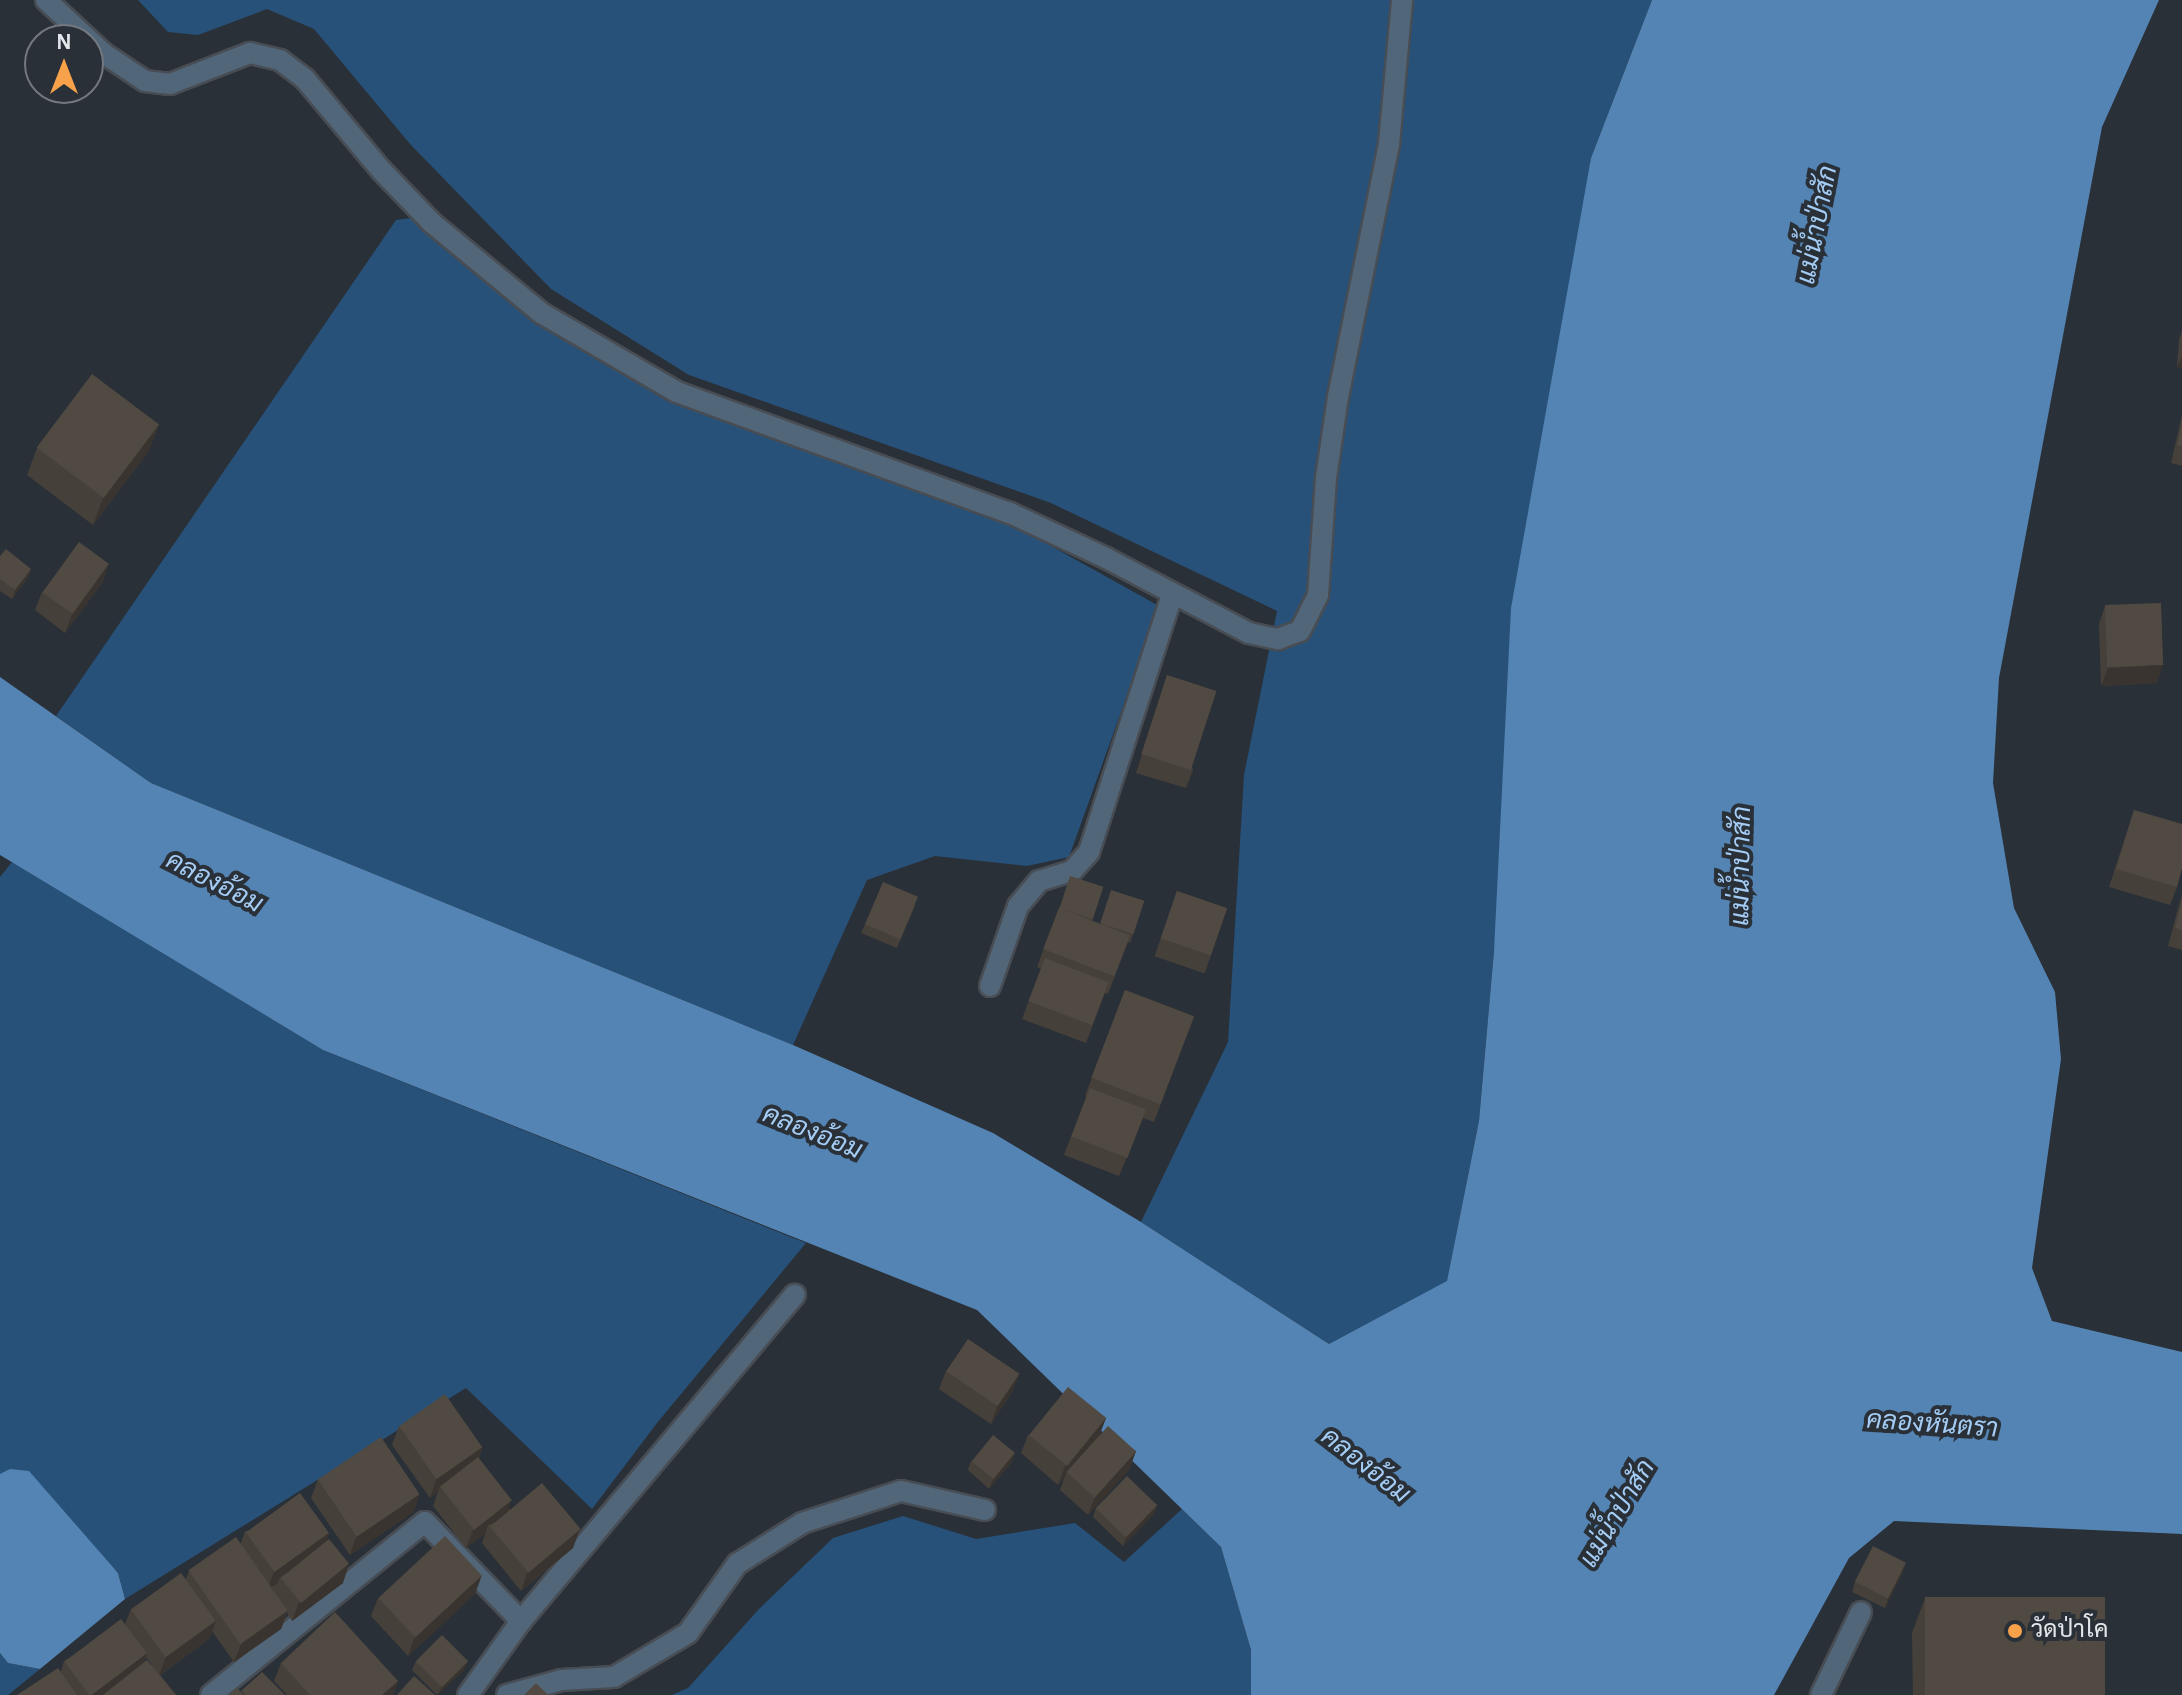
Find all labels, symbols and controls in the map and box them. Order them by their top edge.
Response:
north arrow [24,24,104,104]
text: N [56,31,72,53]
water label: แม่น้ำป่าสัก [1791,163,1845,287]
water label: แม่น้ำป่าสัก [1725,806,1759,926]
water label: คลองอ้อม [160,845,268,921]
water label: คลองอ้อม [758,1099,866,1167]
water label: คลองหันตรา [1865,1405,1999,1445]
water label: คลองอ้อม [1314,1422,1416,1510]
water label: แม่น้ำป่าสัก [1574,1455,1662,1573]
place label: วัดป่าโค [2031,1617,2108,1645]
marker: วัดป่าโค [2006,1622,2024,1640]

